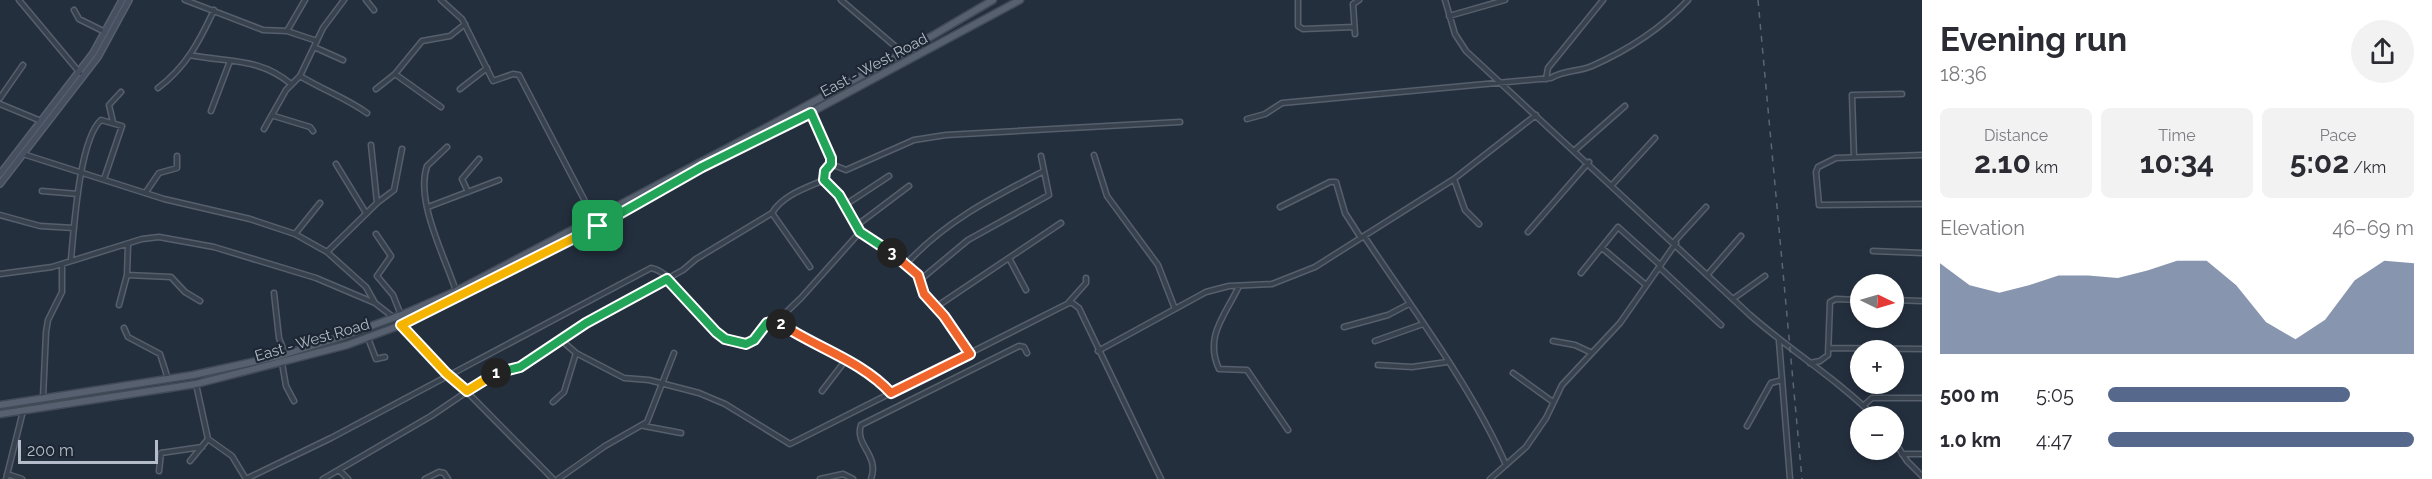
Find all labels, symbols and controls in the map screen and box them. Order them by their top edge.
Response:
text: Evening run [1940,20,2127,59]
button: share [2351,20,2414,83]
street label: East - West Road [817,29,931,101]
text: 18:36 [1940,62,1987,86]
text: Distance [1984,126,2048,145]
text: Time [2158,126,2196,145]
text: Pace [2320,126,2356,145]
text: 2.10 [1974,145,2031,180]
text: 10:34 [2140,145,2214,180]
text: 5:02 [2290,145,2349,180]
text: km [2031,158,2058,177]
text: /km [2349,158,2386,177]
pin [572,200,623,251]
icon: arrive [581,209,614,242]
text: Elevation [1940,216,2025,240]
text: 46–69 m [2332,216,2414,240]
pin: 3 [877,238,907,268]
text: 3 [888,243,896,262]
north arrow [1850,274,1904,328]
map controls [1850,274,1904,460]
pin: 2 [766,309,796,339]
text: 2 [776,314,786,333]
street label: East - West Road [253,315,371,365]
button: + [1850,340,1904,394]
pin: 1 [481,358,511,388]
text: 1 [492,363,500,382]
text: 500 m [1940,383,1999,407]
text: 5:05 [2036,383,2074,407]
button: − [1850,406,1904,460]
text: 1.0 km [1940,428,2001,452]
text: 4:47 [2036,428,2072,452]
scale bar [18,437,158,464]
text: 200 m [27,441,74,460]

